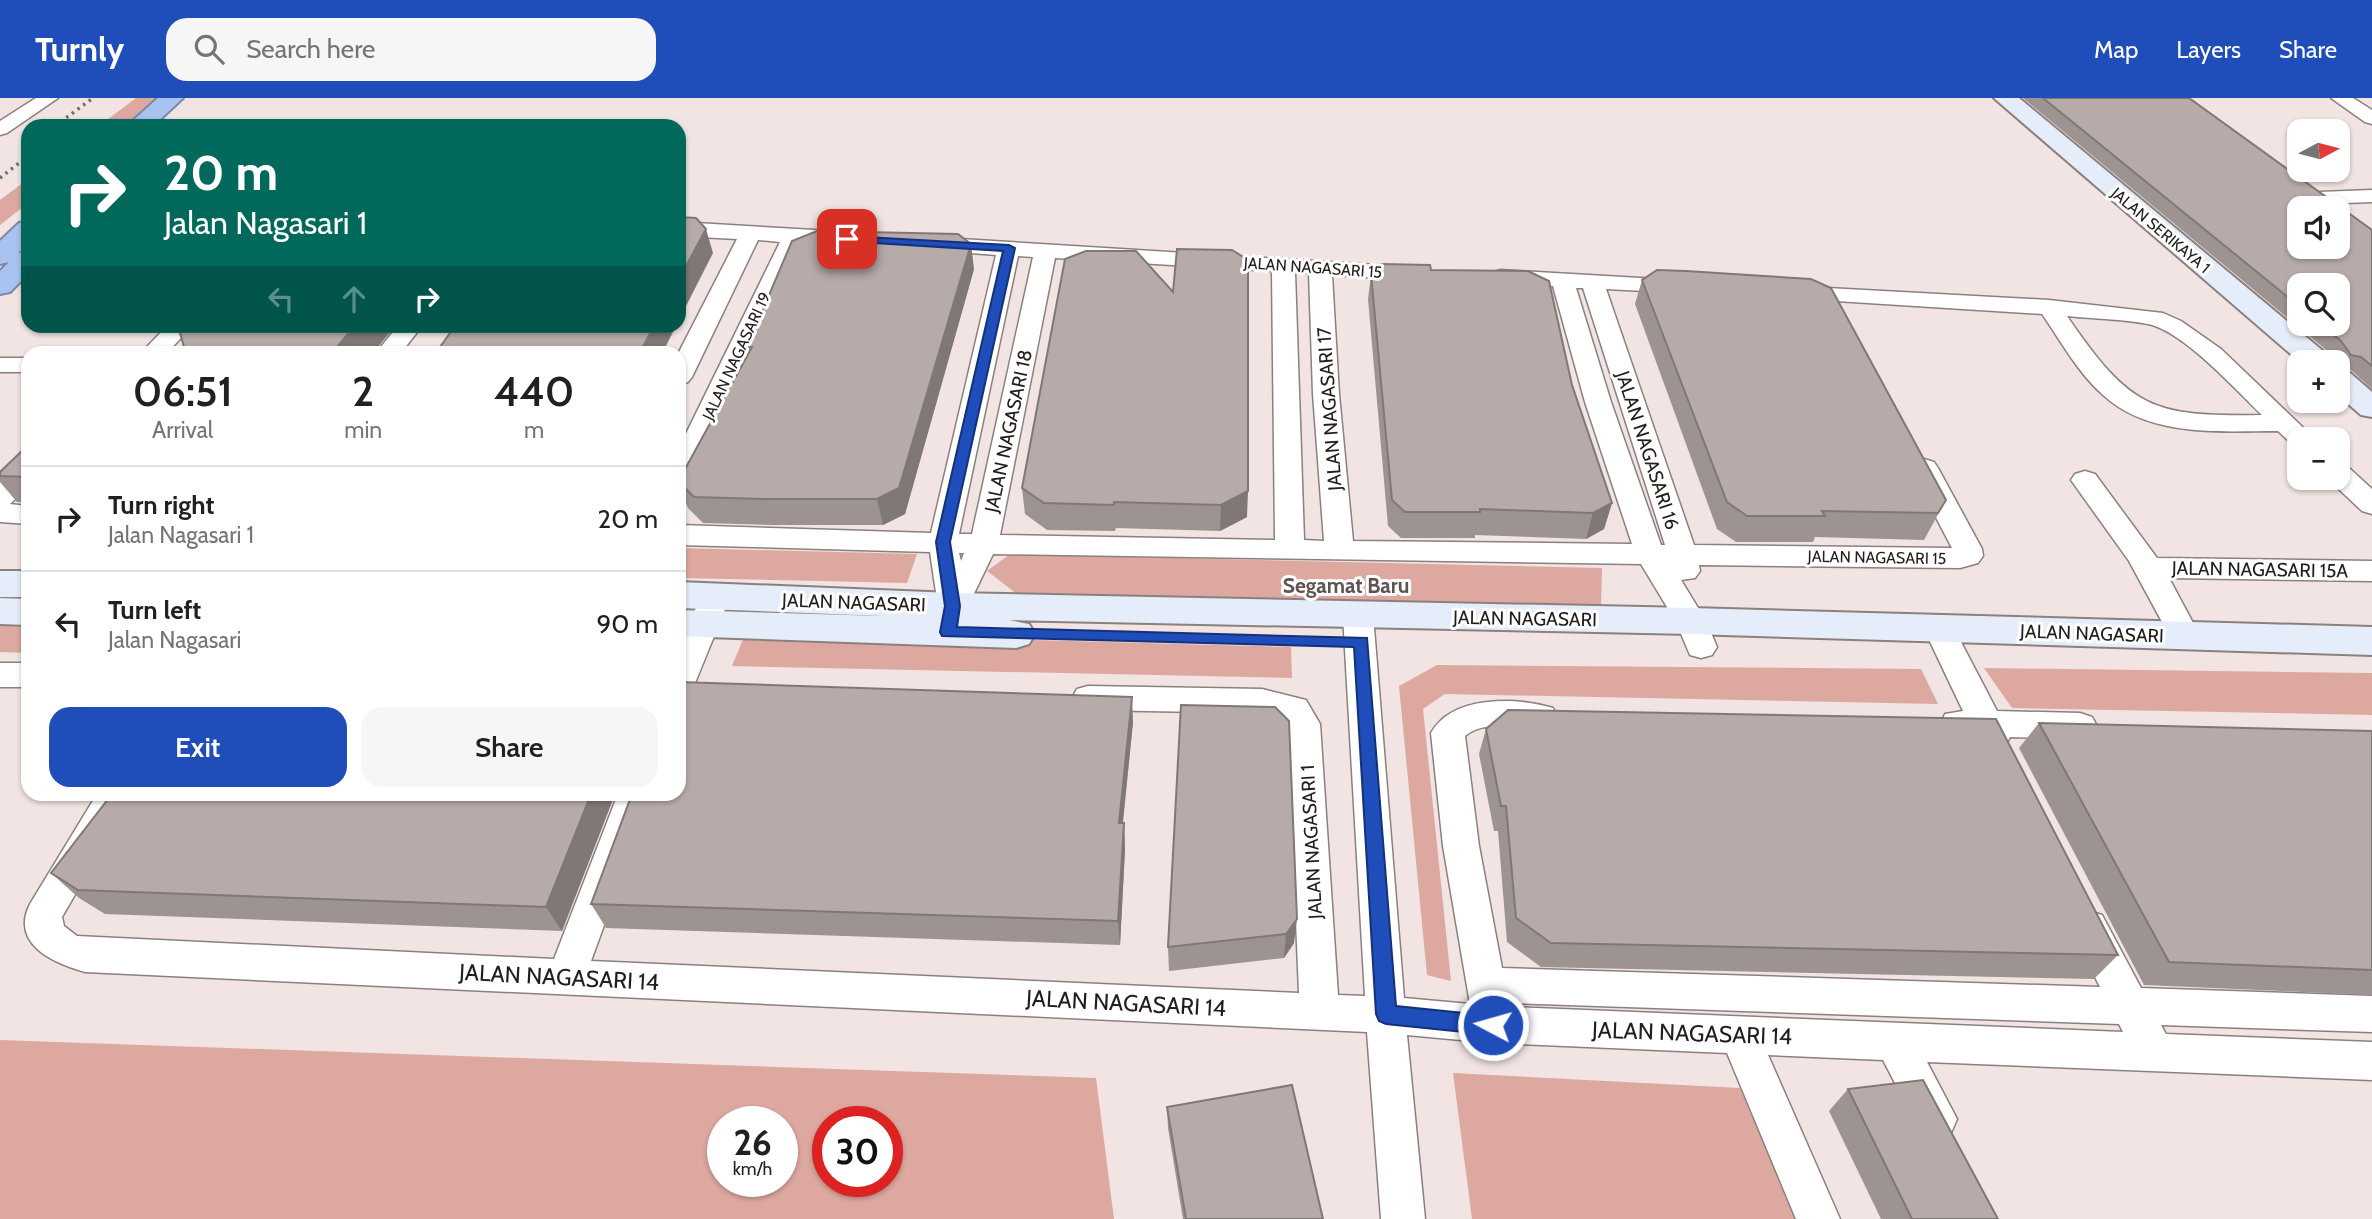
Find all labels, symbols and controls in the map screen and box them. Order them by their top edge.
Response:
search box [166,18,656,81]
text: Turnly [35,29,124,69]
icon: search [190,30,228,68]
text: Search here [246,33,375,65]
text: Map [2094,35,2138,64]
text: Layers [2176,35,2241,64]
text: Share [2279,35,2337,64]
north arrow [2287,119,2350,182]
map controls [2287,119,2350,490]
text: 20 m [164,143,278,202]
icon: right [49,147,140,238]
street label: JALAN SERIKAYA 1 [2107,183,2214,277]
button: sound [2287,196,2350,259]
text: Jalan Nagasari 1 [164,203,367,242]
pin [817,209,877,269]
icon: arrive [828,220,866,258]
street label: JALAN NAGASARI 15 [1242,253,1383,282]
button: search [2287,273,2350,336]
icon: left [262,280,300,318]
icon: ahead [335,280,373,318]
icon: right [408,280,446,318]
street label: JALAN NAGASARI 19 [698,289,774,424]
street label: JALAN NAGASARI 17 [1312,326,1347,493]
street label: JALAN NAGASARI 18 [980,348,1037,516]
button: + [2287,350,2350,413]
text: 06:51 [133,365,233,417]
text: 2 [352,365,374,417]
text: 440 [494,365,574,417]
street label: JALAN NAGASARI 16 [1611,367,1684,532]
text: Arrival [152,416,213,444]
text: min [344,416,382,444]
text: m [524,416,544,444]
button: − [2287,427,2350,490]
text: Turn right [108,489,214,521]
icon: right [49,500,87,538]
text: 20 m [598,503,658,535]
text: Jalan Nagasari 1 [108,521,254,549]
street label: JALAN NAGASARI 15 [1807,547,1946,568]
street label: JALAN NAGASARI 15A [2171,556,2349,583]
district label: Segamat Baru [1283,573,1409,598]
street label: JALAN NAGASARI [781,588,926,617]
text: Turn left [108,594,201,626]
icon: left [49,605,87,643]
street label: JALAN NAGASARI [1452,606,1597,631]
text: 90 m [596,608,658,640]
street label: JALAN NAGASARI [2019,619,2164,648]
text: Jalan Nagasari [108,626,241,654]
button: Exit [49,707,347,787]
button: Share [361,707,658,787]
street label: JALAN NAGASARI 1 [1296,764,1327,921]
street label: JALAN NAGASARI 14 [457,958,660,996]
street label: JALAN NAGASARI 14 [1024,984,1227,1022]
position arrow [1456,988,1530,1062]
street label: JALAN NAGASARI 14 [1591,1015,1792,1050]
speed limit sign: 30 [812,1106,903,1197]
text: 26 [733,1121,772,1164]
text: km/h [733,1158,772,1180]

